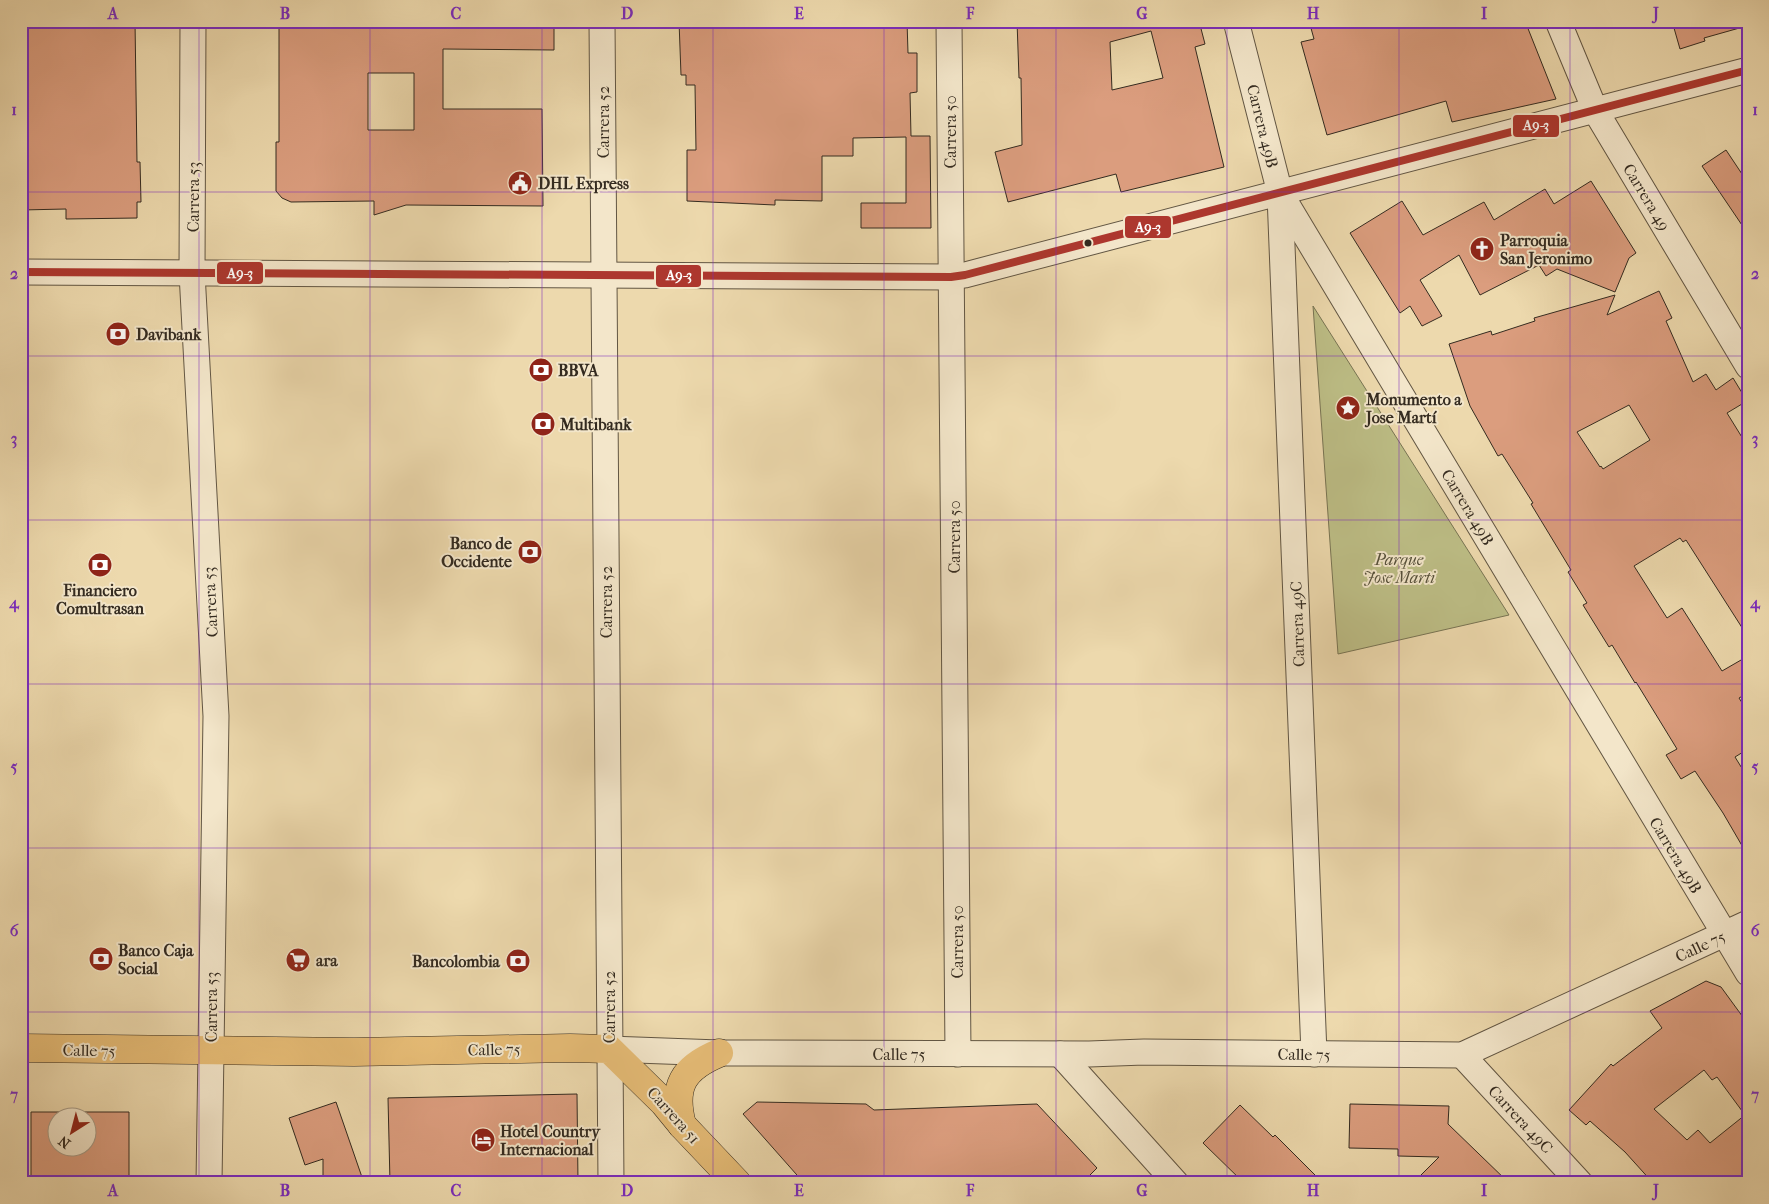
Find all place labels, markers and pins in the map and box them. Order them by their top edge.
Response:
public building icon: DHL Express [507,170,533,196]
place label: DHL Express [538,174,629,194]
place label: Parroquia San Jeronimo [1500,231,1592,269]
church icon: Parroquia San Jeronimo [1469,236,1495,262]
unlabelled marker [1083,238,1093,248]
bank icon: Davibank [105,321,131,347]
place label: Davibank [136,325,202,344]
bank icon: BBVA [528,357,554,383]
place label: BBVA [558,361,599,380]
place label: Monumento a Jose Martí [1364,390,1462,428]
place icon: Monumento a Jose Martí [1335,395,1361,421]
bank icon: Multibank [530,411,556,437]
place label: Multibank [559,415,632,434]
place label: Banco de Occidente [441,534,512,571]
bank icon: Banco de Occidente [517,539,543,565]
bank icon: Financiero Comultrasan [87,552,113,578]
place label: Financiero Comultrasan [56,581,145,618]
place label: Banco Caja Social [118,941,194,978]
bank icon: Banco Caja Social [88,946,114,972]
supermarket icon: ara [285,947,311,973]
bank icon: Bancolombia [505,948,531,974]
place label: ara [316,951,338,970]
place label: Bancolombia [412,952,501,971]
place label: Hotel Country Internacional [500,1122,601,1159]
hotel icon: Hotel Country Internacional [470,1127,496,1153]

